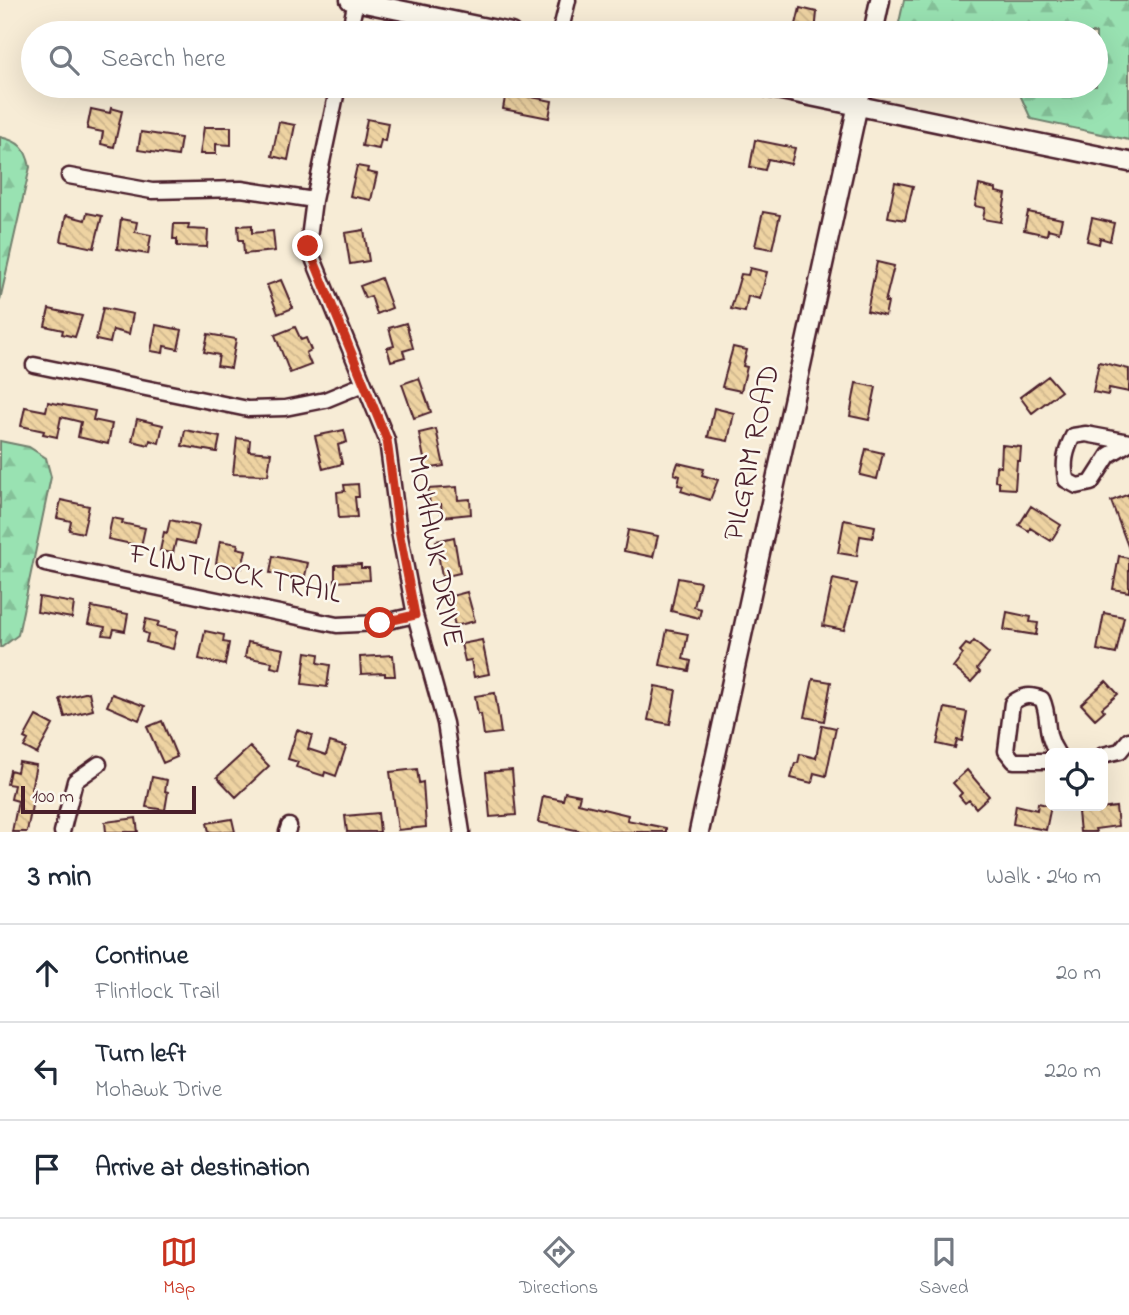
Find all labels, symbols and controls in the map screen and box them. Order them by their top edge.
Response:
search box [21,21,1108,98]
icon: search [45,41,83,79]
text: Search here [101,41,226,79]
route end [292,230,323,261]
street label: PILGRIM ROAD [713,361,793,545]
street label: MOHAWK DRIVE [394,451,474,651]
street label: FLINTLOCK TRAIL [124,533,345,617]
route start [364,607,395,638]
map controls [1045,748,1108,811]
button: locate [1045,748,1108,811]
scale bar [21,783,196,815]
text: 100 m [32,784,74,811]
text: 3 min [28,856,91,900]
text: Walk · 240 m [986,861,1101,894]
text: Continue [95,938,188,976]
icon: ahead [28,954,66,992]
text: 20 m [1056,957,1101,990]
text: Flintlock Trail [95,976,220,1009]
text: Turn left [95,1036,186,1074]
icon: left [28,1052,66,1090]
text: 220 m [1045,1055,1101,1088]
text: Mohawk Drive [95,1074,222,1107]
icon: arrive [28,1150,66,1188]
text: Arrive at destination [95,1150,310,1188]
tab: Map [160,1233,198,1302]
tab: Directions [519,1233,598,1302]
tab: Saved [919,1233,969,1302]

